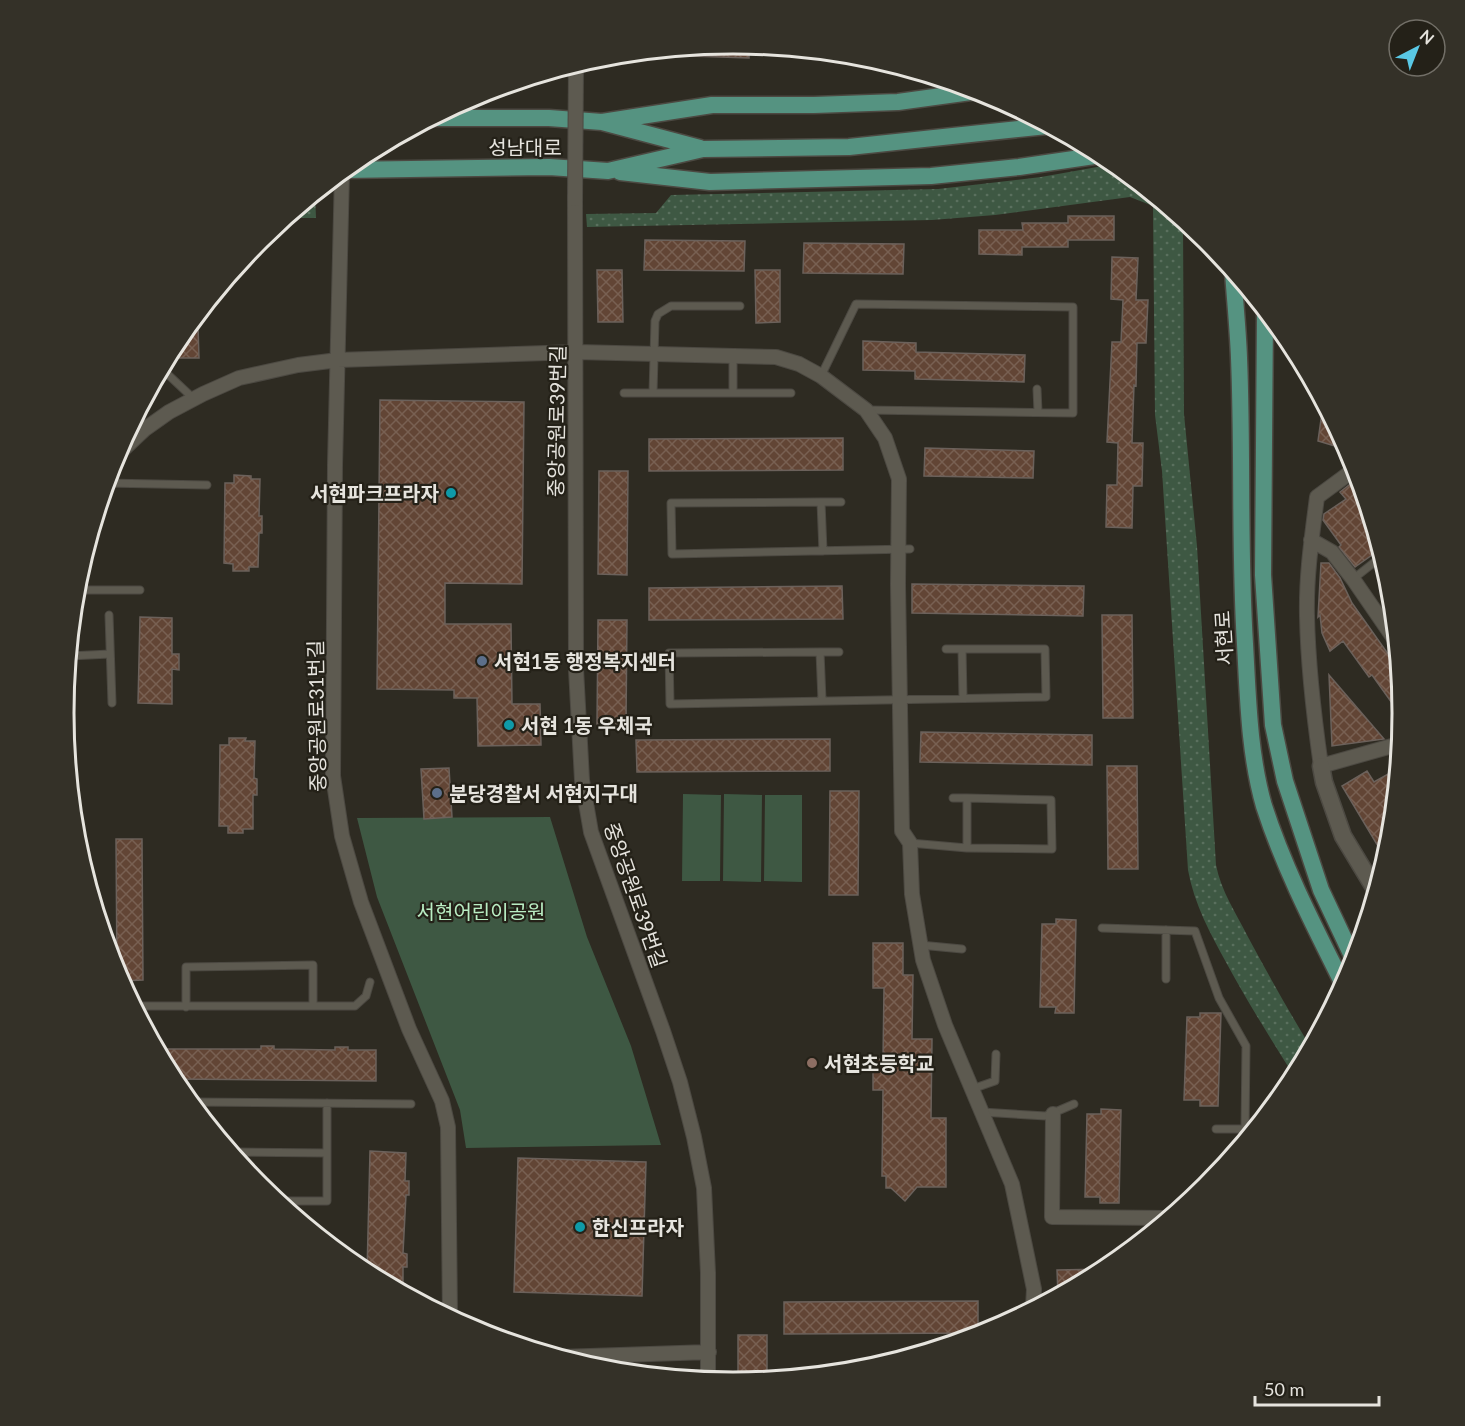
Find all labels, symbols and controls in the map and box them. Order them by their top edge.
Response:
north arrow [1387,18,1447,78]
text: N [1416,25,1438,48]
street label: 성남대로 [488,135,562,159]
street label: 중앙공원로39번길 [543,345,569,497]
place label: 서현파크프라자 [310,481,440,505]
marker: 서현파크프라자 [444,486,458,500]
street label: 서현로 [1210,610,1236,666]
street label: 중앙공원로31번길 [303,640,329,792]
place label: 서현1동 행정복지센터 [494,649,676,673]
marker: 서현1동 행정복지센터 [475,654,489,668]
place label: 서현 1동 우체국 [521,713,653,737]
marker: 서현 1동 우체국 [502,718,516,732]
place label: 분당경찰서 서현지구대 [449,781,638,805]
marker: 분당경찰서 서현지구대 [430,786,444,800]
street label: 중앙공원로39번길 [600,819,672,971]
park label: 서현어린이공원 [417,899,545,923]
place label: 서현초등학교 [824,1051,934,1075]
marker: 서현초등학교 [805,1056,819,1070]
place label: 한신프라자 [592,1215,685,1239]
marker: 한신프라자 [573,1220,587,1234]
scale bar [1255,1369,1380,1407]
text: 50 m [1264,1378,1304,1400]

